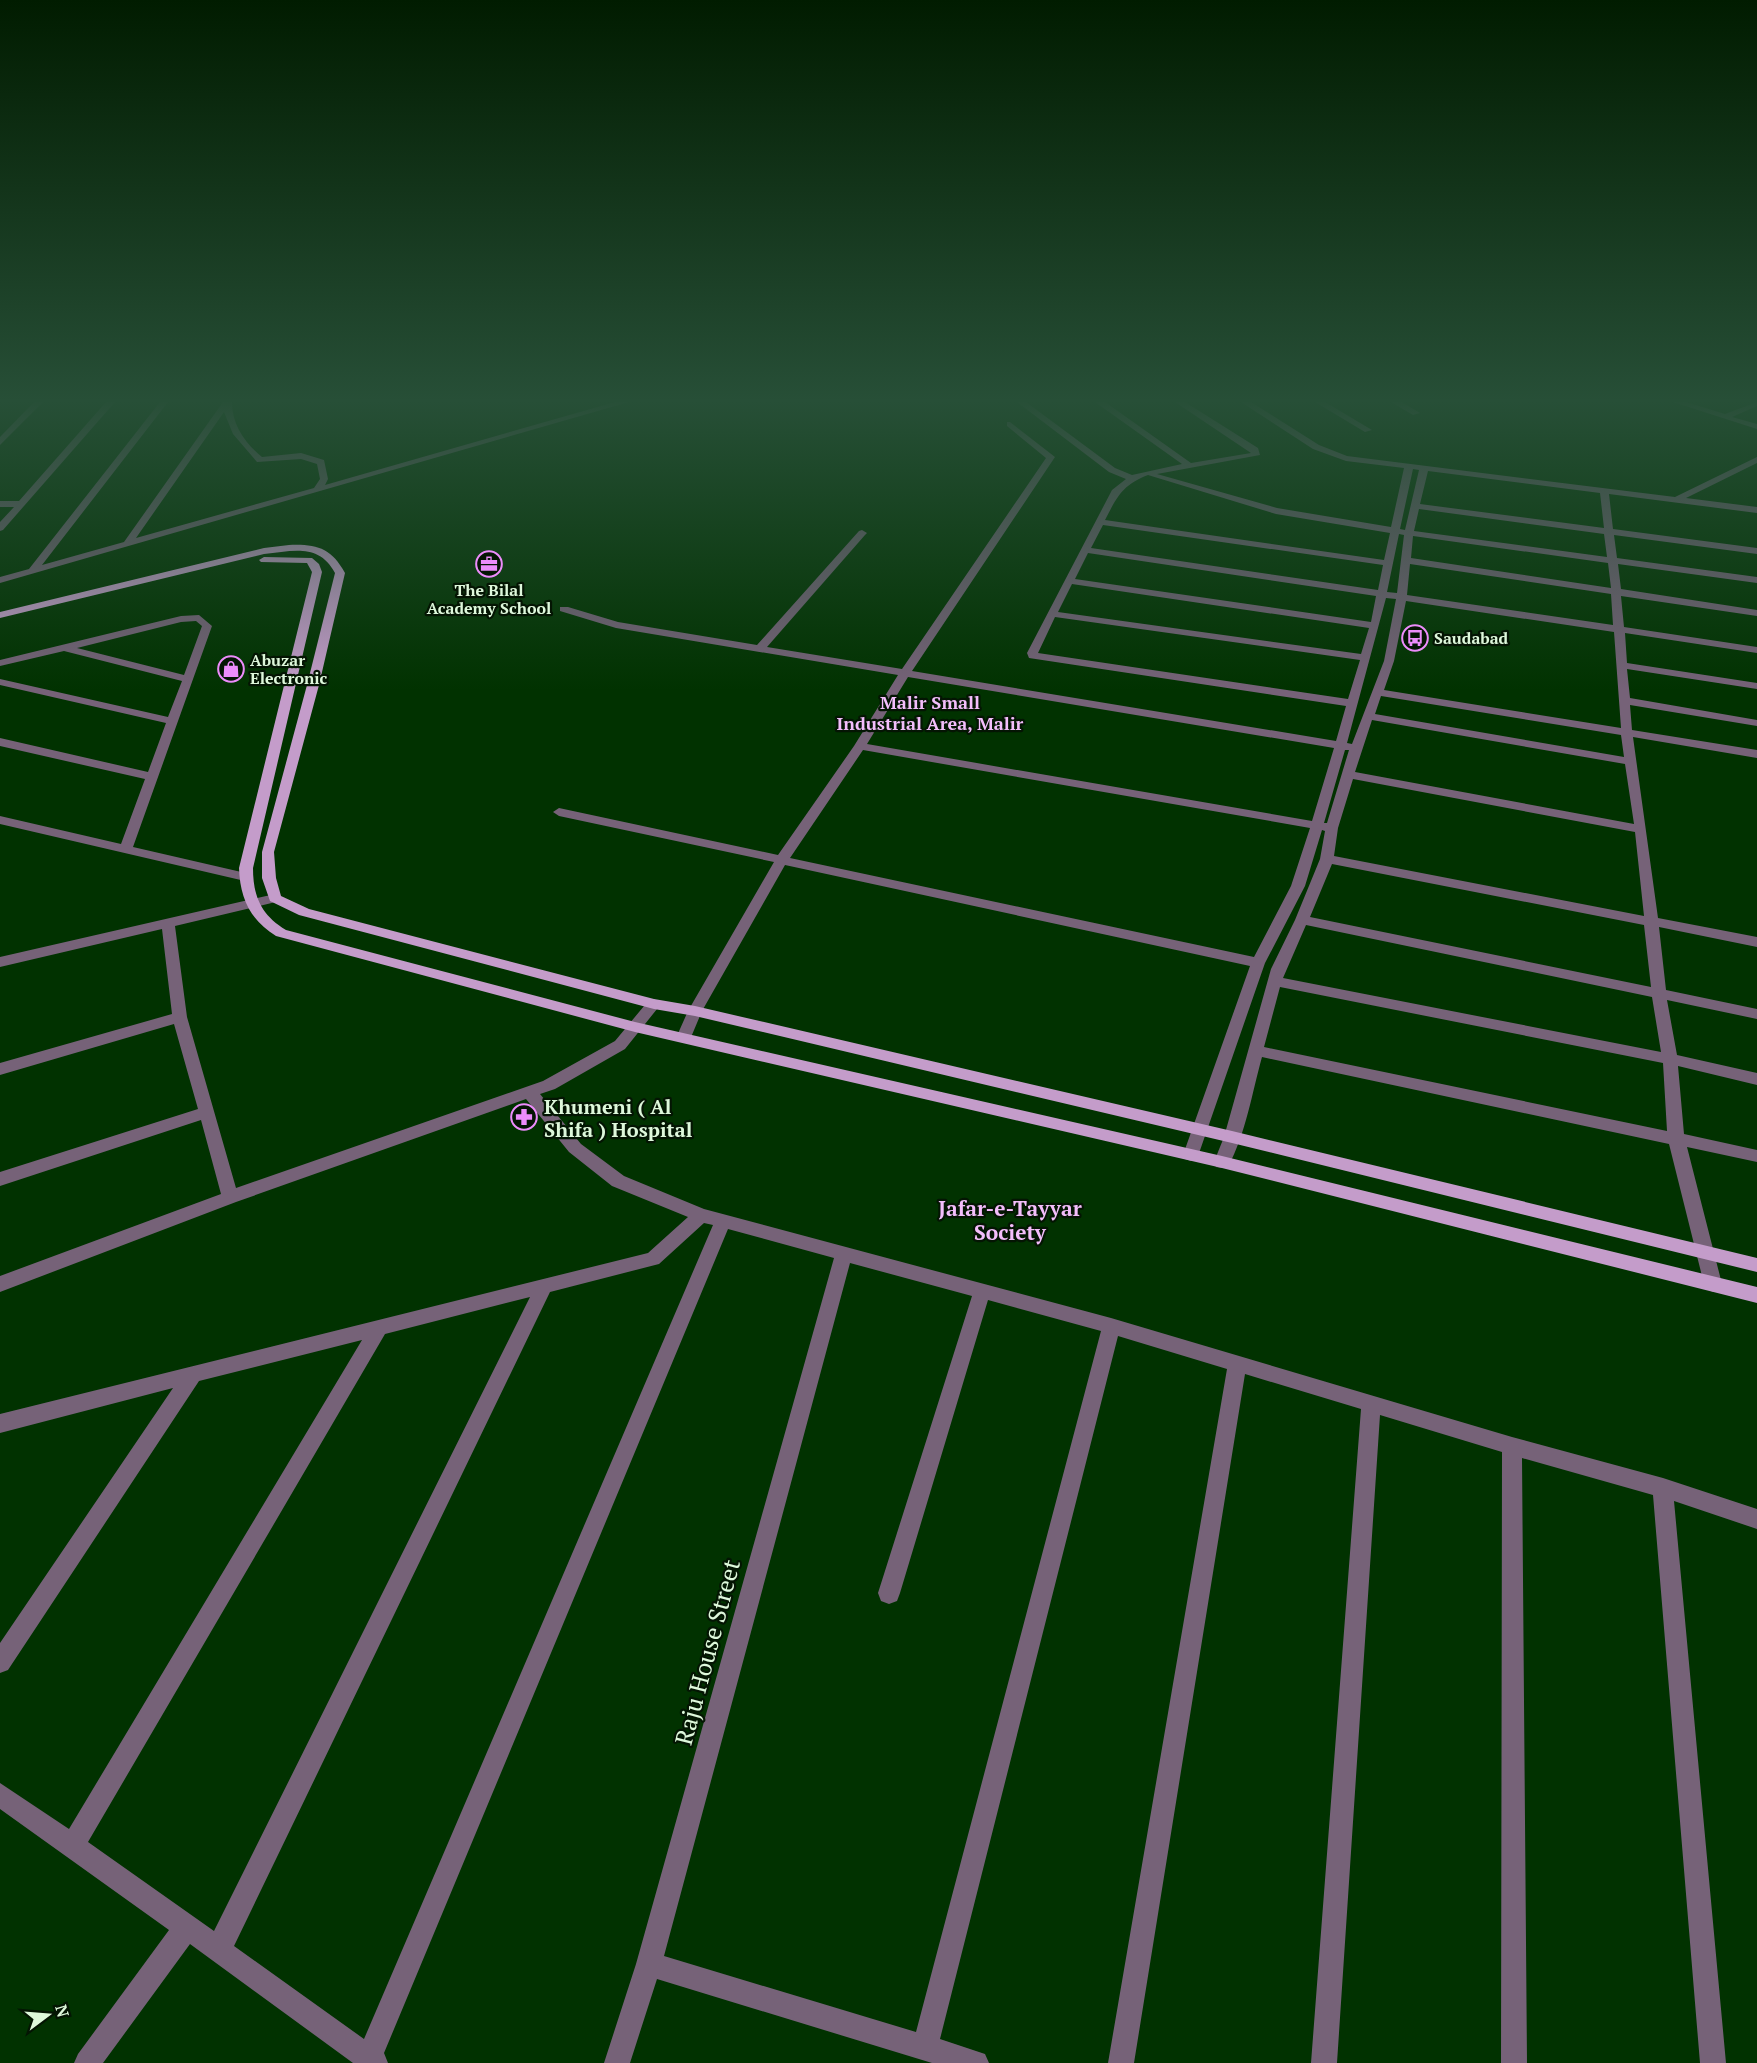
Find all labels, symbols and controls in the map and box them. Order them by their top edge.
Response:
office icon: The Bilal Academy School [474,549,504,579]
place label: The Bilal Academy School [427,579,551,619]
bus stop icon: Saudabad [1400,623,1430,653]
place label: Saudabad [1434,627,1509,649]
place label: Abuzar Electronic [250,649,328,689]
shop icon: Abuzar Electronic [216,654,246,684]
district label: Malir Small Industrial Area, Malir [837,690,1024,735]
place label: Khumeni ( Al Shifa ) Hospital [544,1093,693,1143]
pharmacy icon: Khumeni ( Al Shifa ) Hospital [509,1102,539,1132]
district label: Jafar-e-Tayyar Society [938,1194,1082,1246]
street label: Raju House Street [667,1556,747,1748]
north arrow [18,1985,78,2045]
text: N [50,2002,75,2020]

